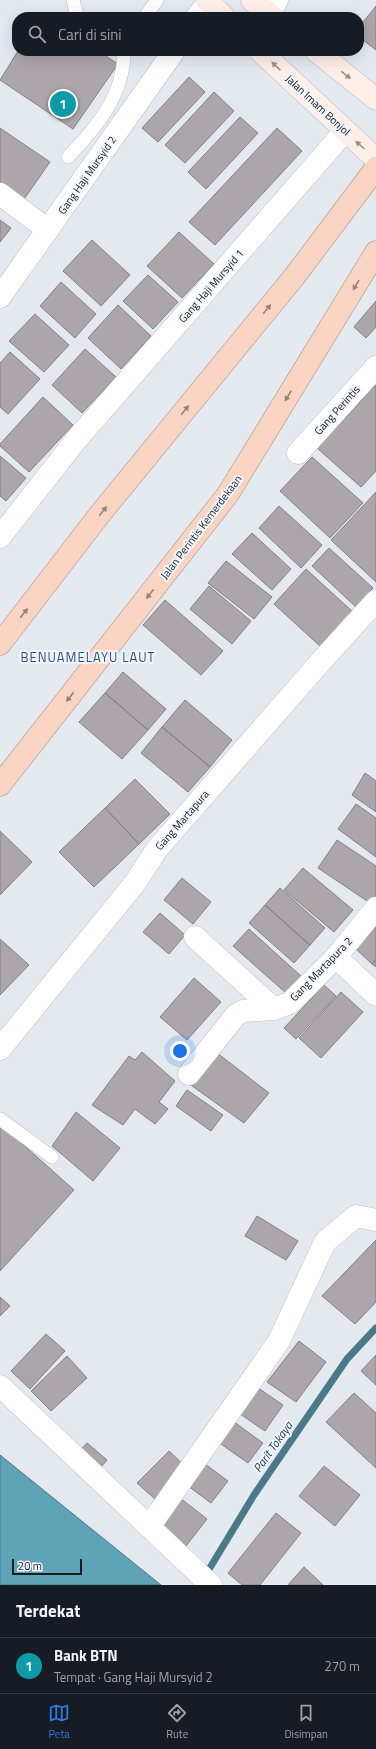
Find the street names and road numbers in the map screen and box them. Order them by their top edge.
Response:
street label: Jalan Imam Bonjol [282,71,354,139]
street label: Gang Haji Mursyid 2 [54,133,120,217]
street label: Gang Haji Mursyid 1 [175,246,247,326]
street label: Gang Perintis [310,382,364,438]
street label: Jalan Perintis Kemerdekaan [157,472,246,582]
street label: Gang Martapura [151,786,213,854]
street label: Gang Martapura 2 [286,933,356,1005]

